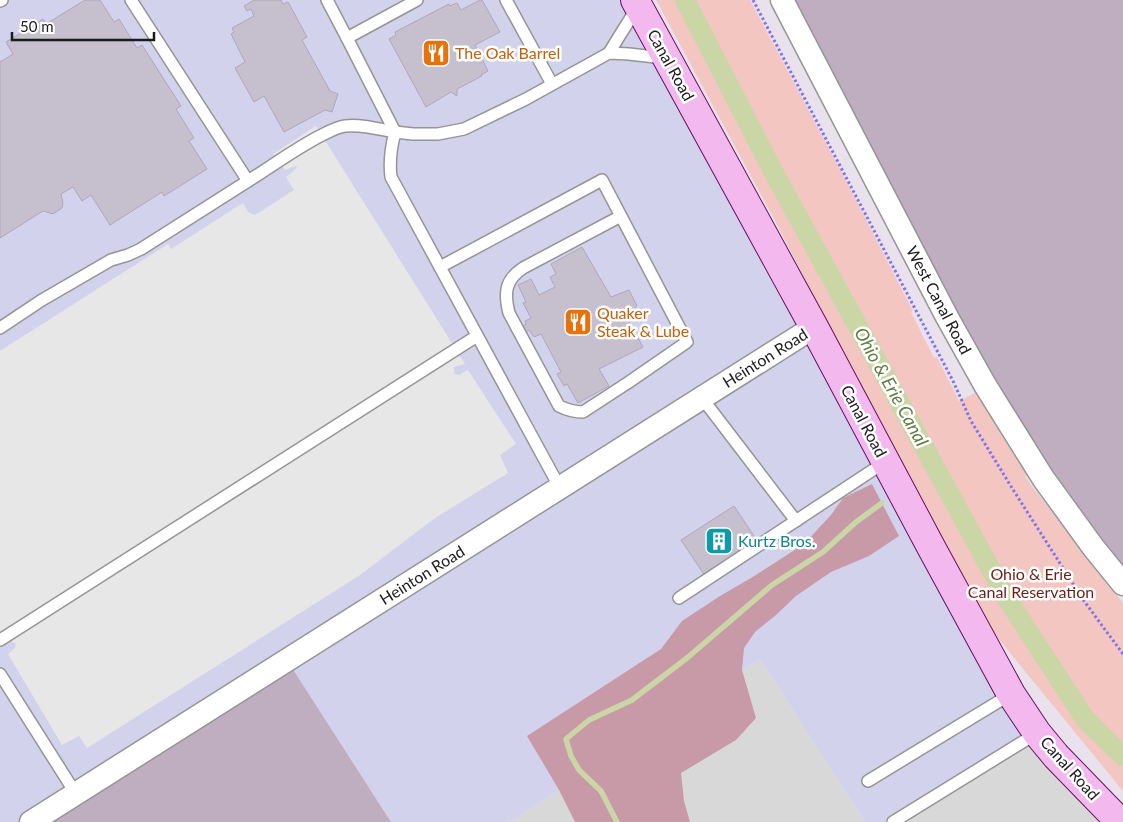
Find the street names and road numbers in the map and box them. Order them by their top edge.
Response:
street label: Canal Road [644,26,699,104]
street label: West Canal Road [903,242,976,357]
street label: Heinton Road [719,324,811,391]
street label: Canal Road [838,381,891,460]
street label: Heinton Road [376,541,468,608]
street label: Canal Road [1037,732,1104,803]

